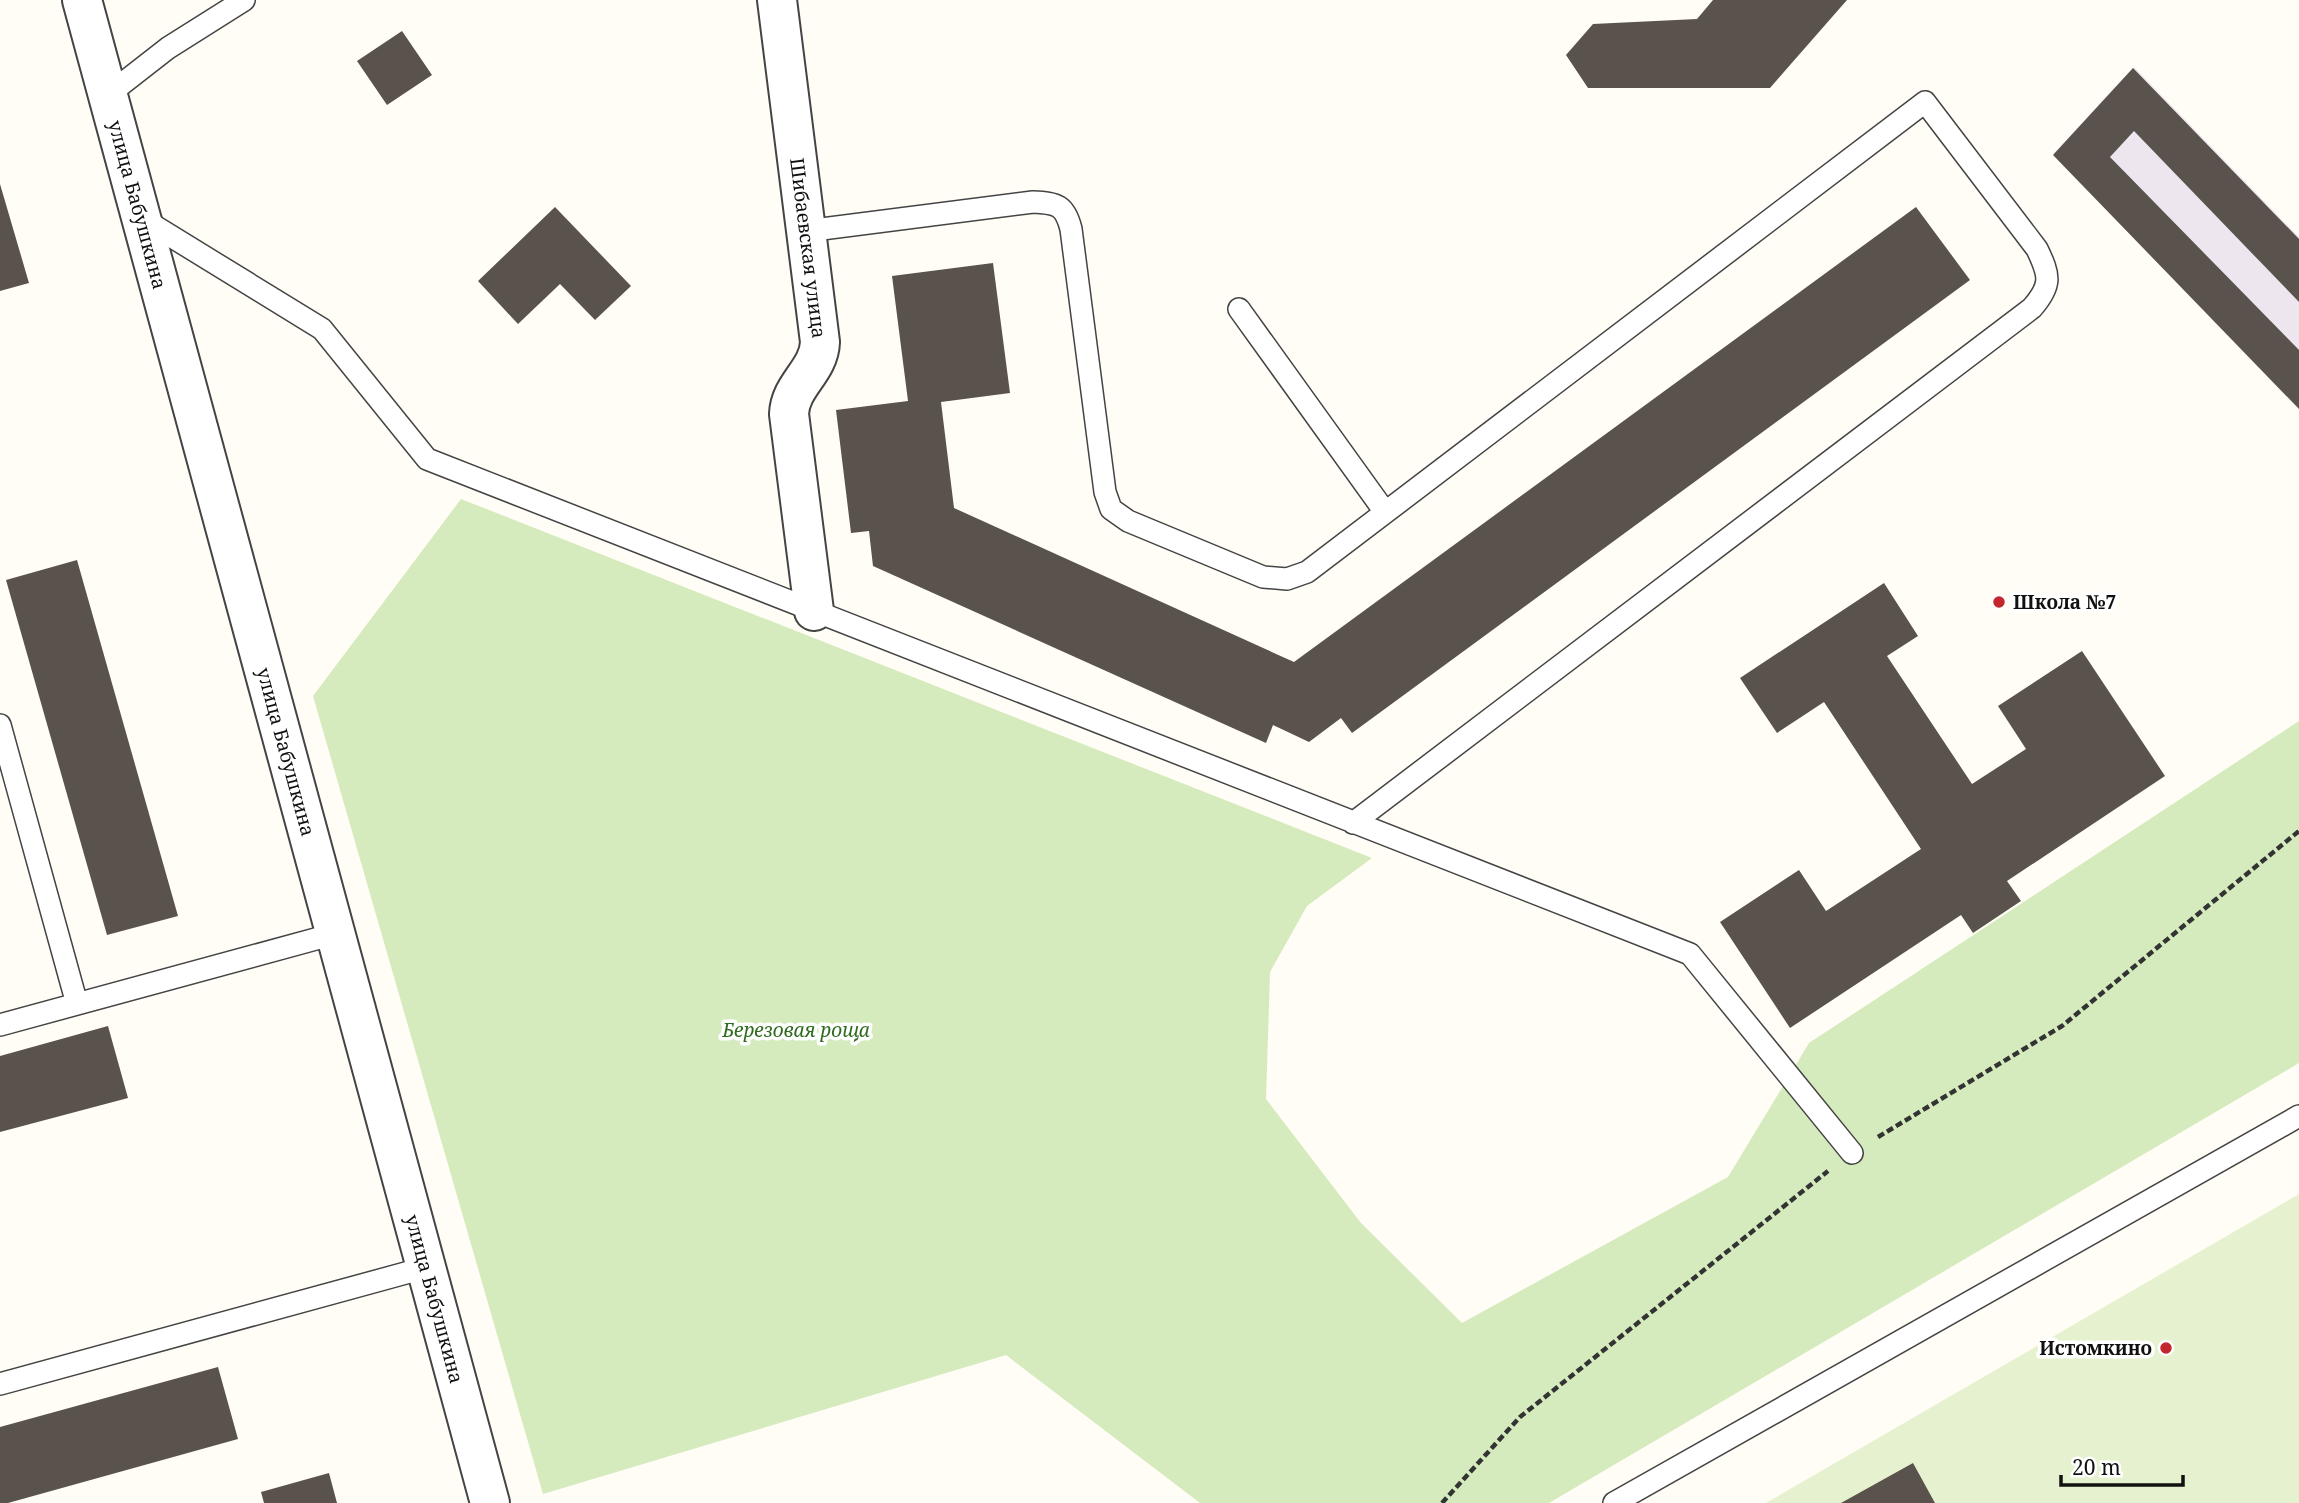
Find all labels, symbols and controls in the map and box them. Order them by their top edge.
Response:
street label: улица Бабушкина [102,117,173,292]
street label: Шибаевская улица [784,156,832,340]
place label: Школа №7 [2013,589,2116,615]
marker: Школа №7 [1991,594,2007,610]
street label: улица Бабушкина [251,664,321,839]
park label: Березовая роща [721,1017,870,1043]
street label: улица Бабушкина [399,1212,470,1386]
place label: Истомкино [2039,1335,2152,1361]
marker: Истомкино [2158,1340,2174,1356]
scale bar [2061,1444,2184,1488]
text: 20 m [2072,1453,2121,1481]

